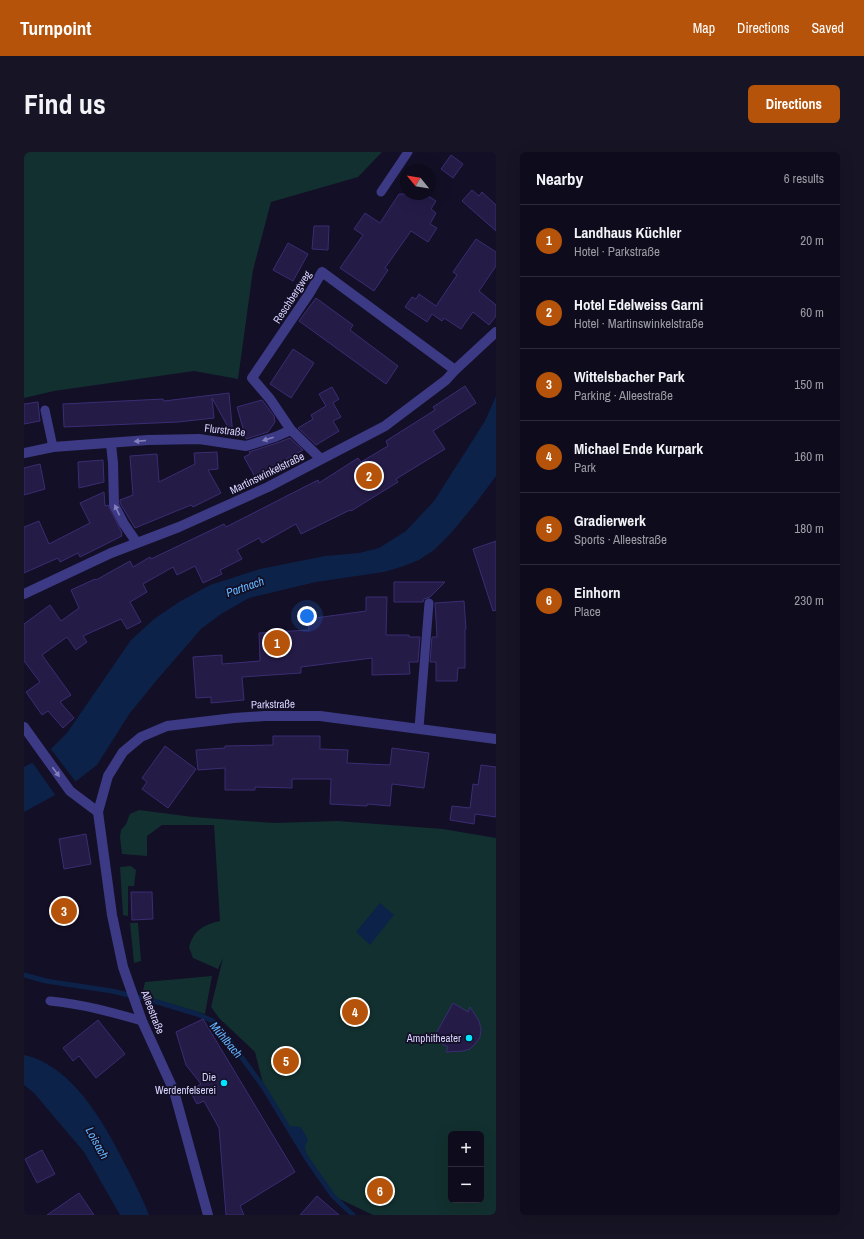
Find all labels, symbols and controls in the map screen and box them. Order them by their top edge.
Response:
text: Turnpoint [20,15,92,41]
text: Map [693,19,715,37]
text: Directions [737,19,789,37]
text: Saved [811,19,844,37]
text: Find us [24,85,106,123]
button: Directions [748,85,840,123]
north arrow [400,164,436,200]
text: Nearby [536,167,583,190]
text: 6 results [784,170,824,187]
text: Landhaus Küchler [574,222,681,243]
text: 1 [546,232,552,249]
text: 20 m [800,232,824,249]
text: Hotel · Parkstraße [574,243,660,260]
street label: Reschbergweg [270,268,314,326]
text: Hotel Edelweiss Garni [574,294,703,315]
text: 2 [546,304,552,321]
text: 60 m [800,304,824,321]
text: Hotel · Martinswinkelstraße [574,315,704,332]
text: Wittelsbacher Park [574,366,685,387]
text: 3 [546,376,552,393]
text: 150 m [794,376,824,393]
text: Parking · Alleestraße [574,387,673,404]
street label: Flurstraße [204,421,246,439]
one-way arrow [262,436,274,442]
one-way arrow [134,438,146,444]
text: Michael Ende Kurpark [574,438,703,459]
text: 4 [546,448,552,465]
text: 160 m [794,448,824,465]
street label: Martinswinkelstraße [227,449,307,497]
text: Park [574,459,596,476]
pin: 2 [356,461,382,491]
one-way arrow [114,504,120,516]
text: Gradierwerk [574,510,646,531]
text: 5 [546,520,552,537]
text: 180 m [794,520,824,537]
text: Sports · Alleestraße [574,531,667,548]
water label: Partnach [224,573,266,601]
text: Einhorn [574,582,620,603]
text: 6 [546,592,552,609]
text: 230 m [794,592,824,609]
text: Place [574,603,601,620]
your location [297,606,317,626]
pin: 1 [264,628,290,658]
street label: Parkstraße [251,697,295,711]
one-way arrow [52,767,60,778]
pin: 3 [51,896,77,926]
street label: Alleestraße [138,987,168,1036]
pin: 4 [342,997,368,1027]
water label: Mühlbach [206,1019,246,1061]
place label: Amphitheater [406,1031,461,1045]
marker: Amphitheater [464,1033,474,1043]
pin: 5 [273,1046,299,1076]
place label: Die Werdenfelserei [155,1070,216,1097]
marker: Die Werdenfelserei [219,1078,229,1088]
water label: Loisach [82,1124,112,1162]
map controls [448,1131,484,1203]
button: + [448,1131,484,1167]
button: − [448,1167,484,1203]
pin: 6 [367,1176,393,1206]

